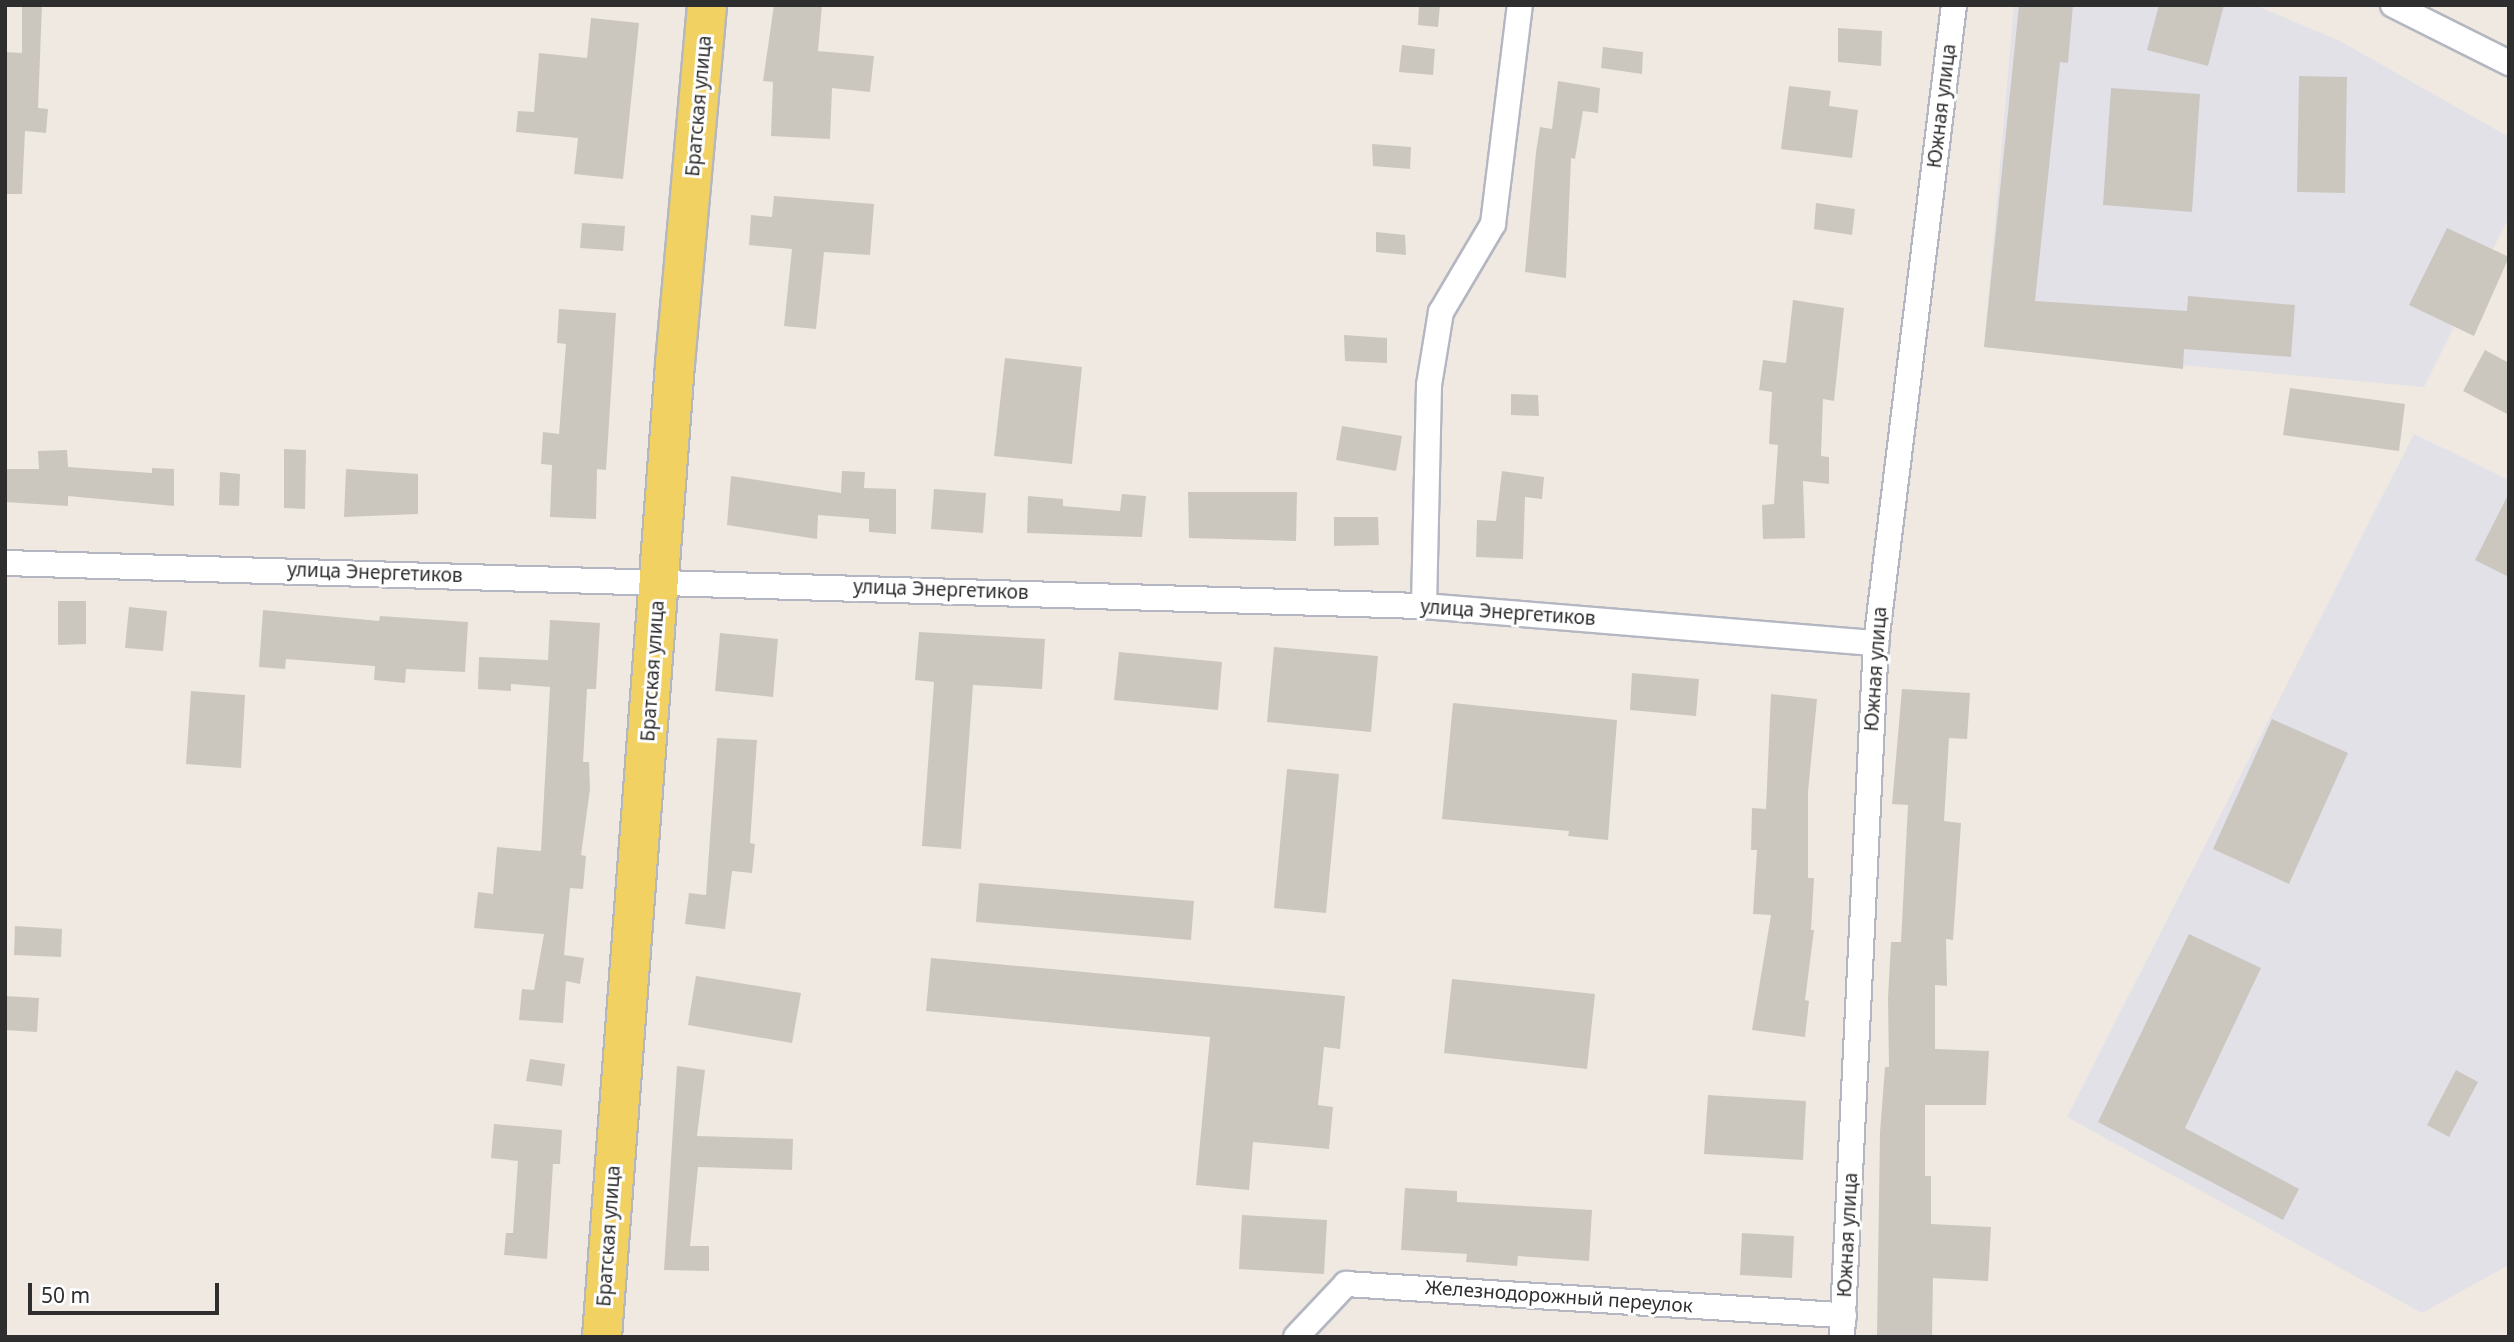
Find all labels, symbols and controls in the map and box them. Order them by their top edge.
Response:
street label: Братская улица [681,34,717,178]
street label: Южная улица [1923,43,1961,169]
street label: улица Энергетиков [287,559,463,587]
street label: улица Энергетиков [853,576,1029,604]
street label: улица Энергетиков [1420,596,1596,630]
street label: Братская улица [637,600,669,742]
street label: Южная улица [1860,606,1892,732]
street label: Братская улица [593,1165,625,1307]
street label: Южная улица [1833,1172,1863,1298]
scale bar [32,1268,222,1312]
street label: Железнодорожный переулок [1424,1276,1694,1318]
text: 50 m [41,1281,90,1309]

